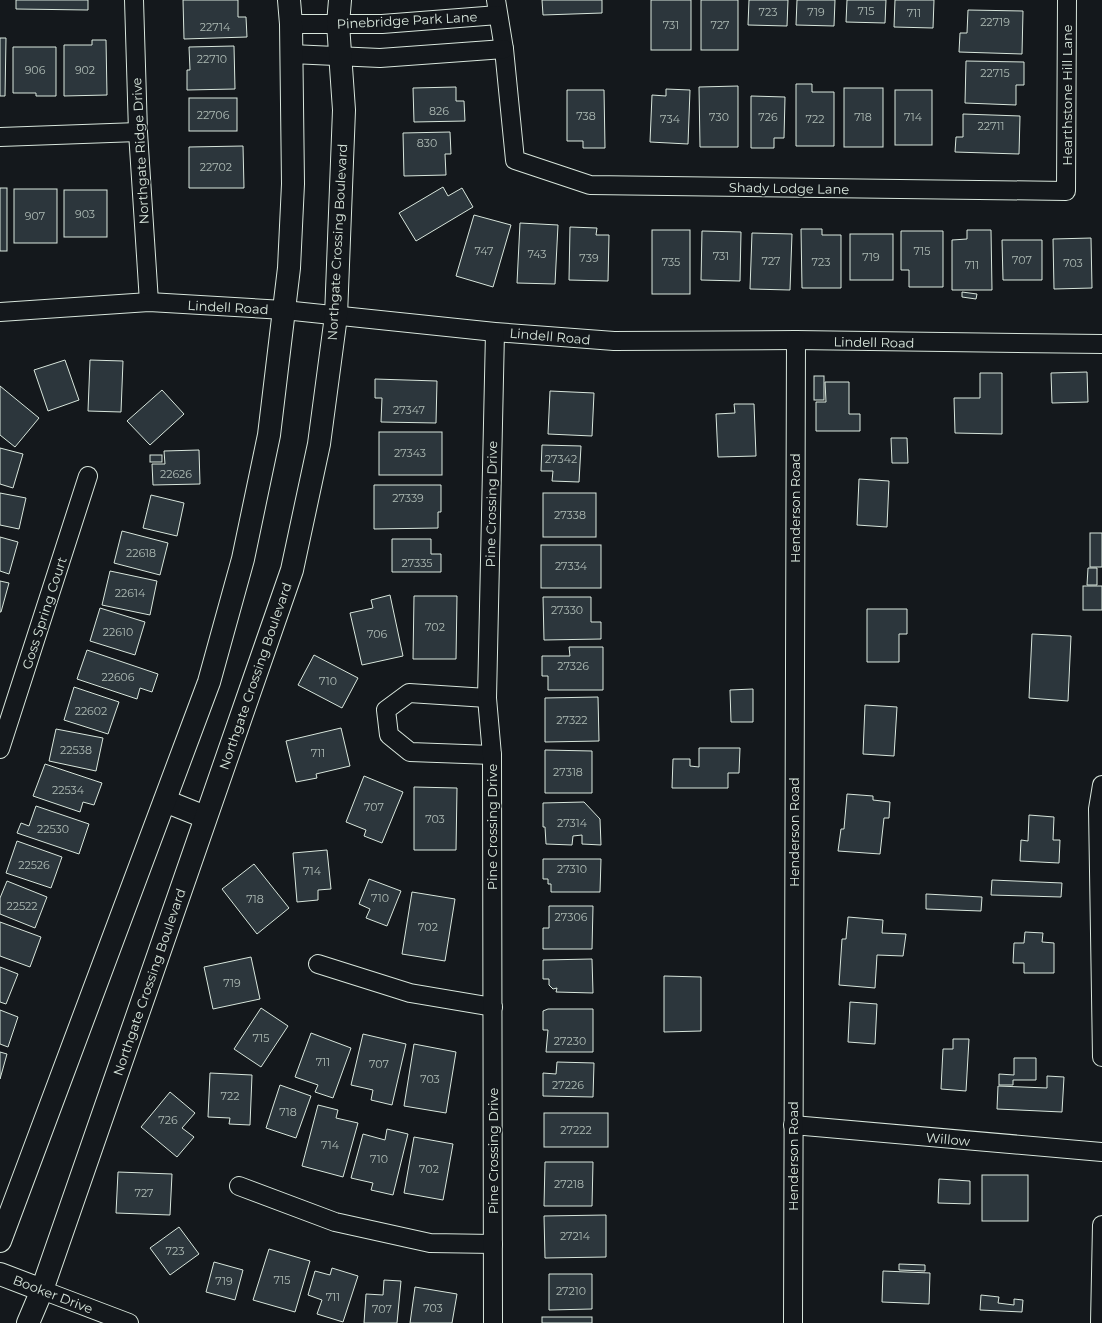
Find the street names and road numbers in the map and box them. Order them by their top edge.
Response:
street label: Pinebridge Park Lane [336,8,478,32]
street label: Hearthstone Hill Lane [1059,24,1075,166]
street label: Northgate Ridge Drive [128,77,152,225]
street label: Northgate Crossing Boulevard [324,143,350,341]
street label: Shady Lodge Lane [729,179,849,197]
street label: Lindell Road [187,297,269,317]
street label: Lindell Road [509,325,591,347]
street label: Lindell Road [833,333,915,351]
street label: Pine Crossing Drive [482,440,500,567]
street label: Henderson Road [787,453,803,563]
street label: Goss Spring Court [18,555,70,671]
street label: Northgate Crossing Boulevard [215,580,295,772]
street label: Pine Crossing Drive [484,764,500,890]
street label: Henderson Road [786,777,802,887]
street label: Northgate Crossing Boulevard [109,886,189,1078]
street label: Pine Crossing Drive [485,1088,501,1214]
street label: Henderson Road [785,1101,801,1211]
street label: Willow [925,1129,971,1149]
street label: Booker Drive [11,1271,95,1317]

